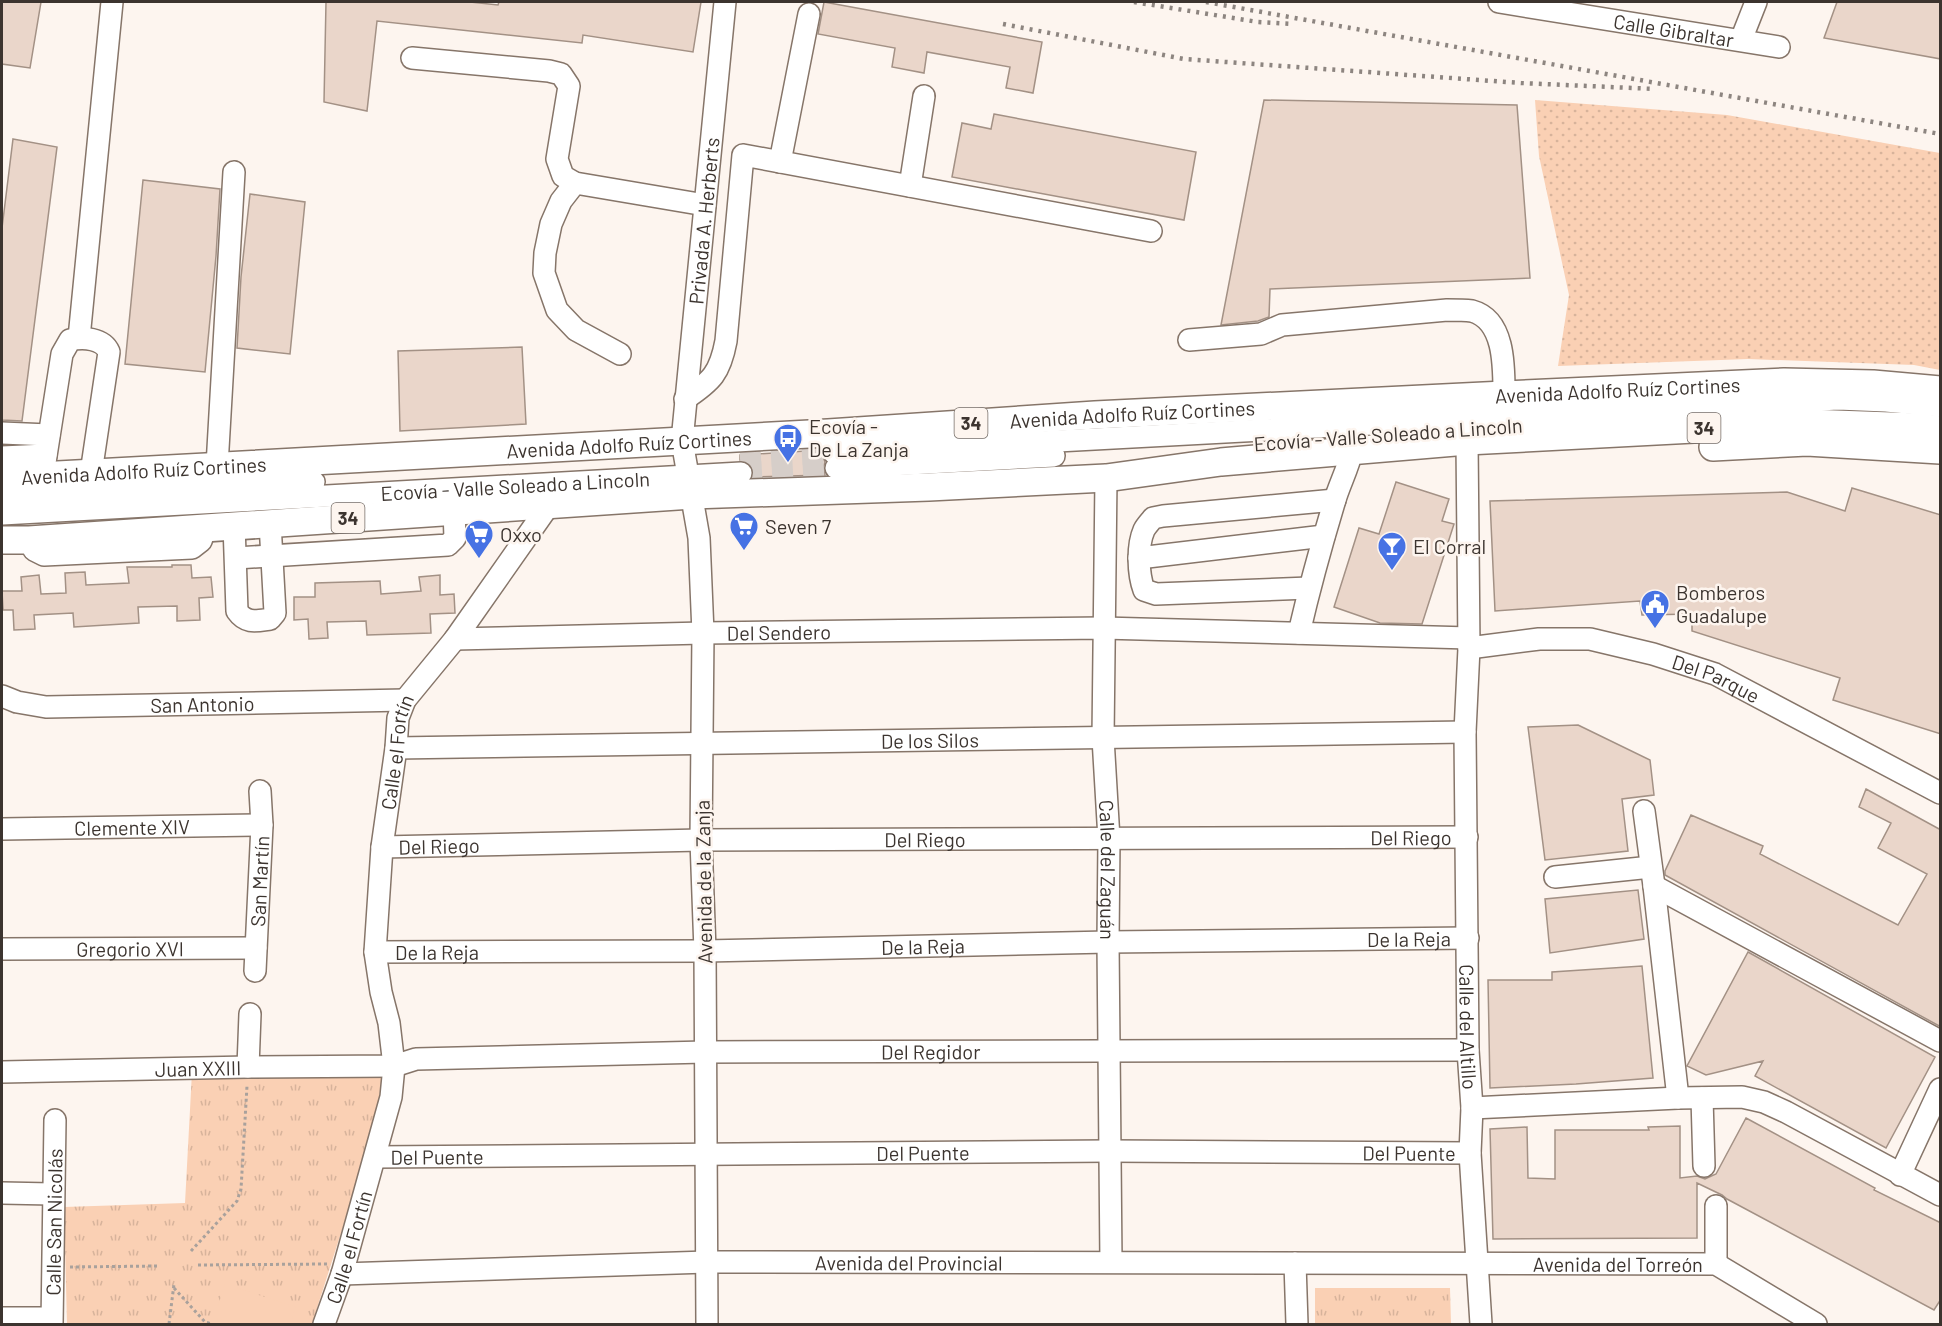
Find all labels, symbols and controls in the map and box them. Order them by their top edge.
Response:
street label: Calle Gibraltar [1612,9,1736,52]
street label: Privada A. Herberts [683,136,724,305]
street label: Avenida Adolfo Ruíz Cortines [1494,372,1741,407]
street label: Avenida Adolfo Ruíz Cortines [1009,395,1255,433]
road number: 34 [954,408,988,438]
street label: Ecovía - Valle Soleado a Lincoln [1253,413,1523,455]
road number: 34 [1688,413,1720,443]
place label: Ecovía - De La Zanja [809,414,909,461]
bus stop icon: Ecovía - De La Zanja [772,422,804,464]
street label: Avenida Adolfo Ruíz Cortines [506,425,752,463]
street label: Avenida Adolfo Ruíz Cortines [20,452,267,489]
street label: Ecovía - Valle Soleado a Lincoln [380,466,650,505]
road number: 34 [332,503,364,533]
supermarket icon: Seven 7 [728,510,760,552]
place label: Seven 7 [765,514,832,538]
supermarket icon: Oxxo [463,518,495,560]
place label: Oxxo [500,522,542,546]
bar icon: El Corral [1376,530,1408,572]
place label: El Corral [1413,534,1486,558]
place label: Bomberos Guadalupe [1676,580,1767,627]
public building icon: Bomberos Guadalupe [1639,588,1671,630]
street label: Del Sendero [727,619,831,645]
street label: Del Parque [1669,649,1764,708]
street label: San Antonio [150,691,255,717]
street label: Calle el Fortín [375,691,418,811]
street label: De los Silos [881,727,979,753]
street label: Calle del Zaguán [1095,799,1121,940]
street label: Avenida de la Zanja [690,800,716,964]
street label: Clemente XIV [74,814,190,840]
street label: Del Riego [1370,825,1452,849]
street label: Del Riego [884,827,966,851]
street label: Del Riego [398,833,480,859]
street label: San Martín [245,835,273,927]
street label: De la Reja [1367,926,1451,951]
street label: De la Reja [881,933,965,959]
street label: Gregorio XVI [76,936,184,961]
street label: De la Reja [395,940,479,964]
street label: Calle del Altillo [1455,964,1483,1090]
street label: Del Regidor [881,1039,981,1064]
street label: Juan XXIII [155,1055,241,1081]
street label: Del Puente [876,1140,970,1165]
street label: Del Puente [1362,1140,1456,1165]
street label: Del Puente [390,1144,484,1169]
street label: Calle San Nicolás [40,1148,67,1296]
street label: Calle el Fortín [320,1188,377,1307]
street label: Avenida del Provincial [815,1250,1003,1275]
street label: Avenida del Torreón [1533,1252,1703,1276]

